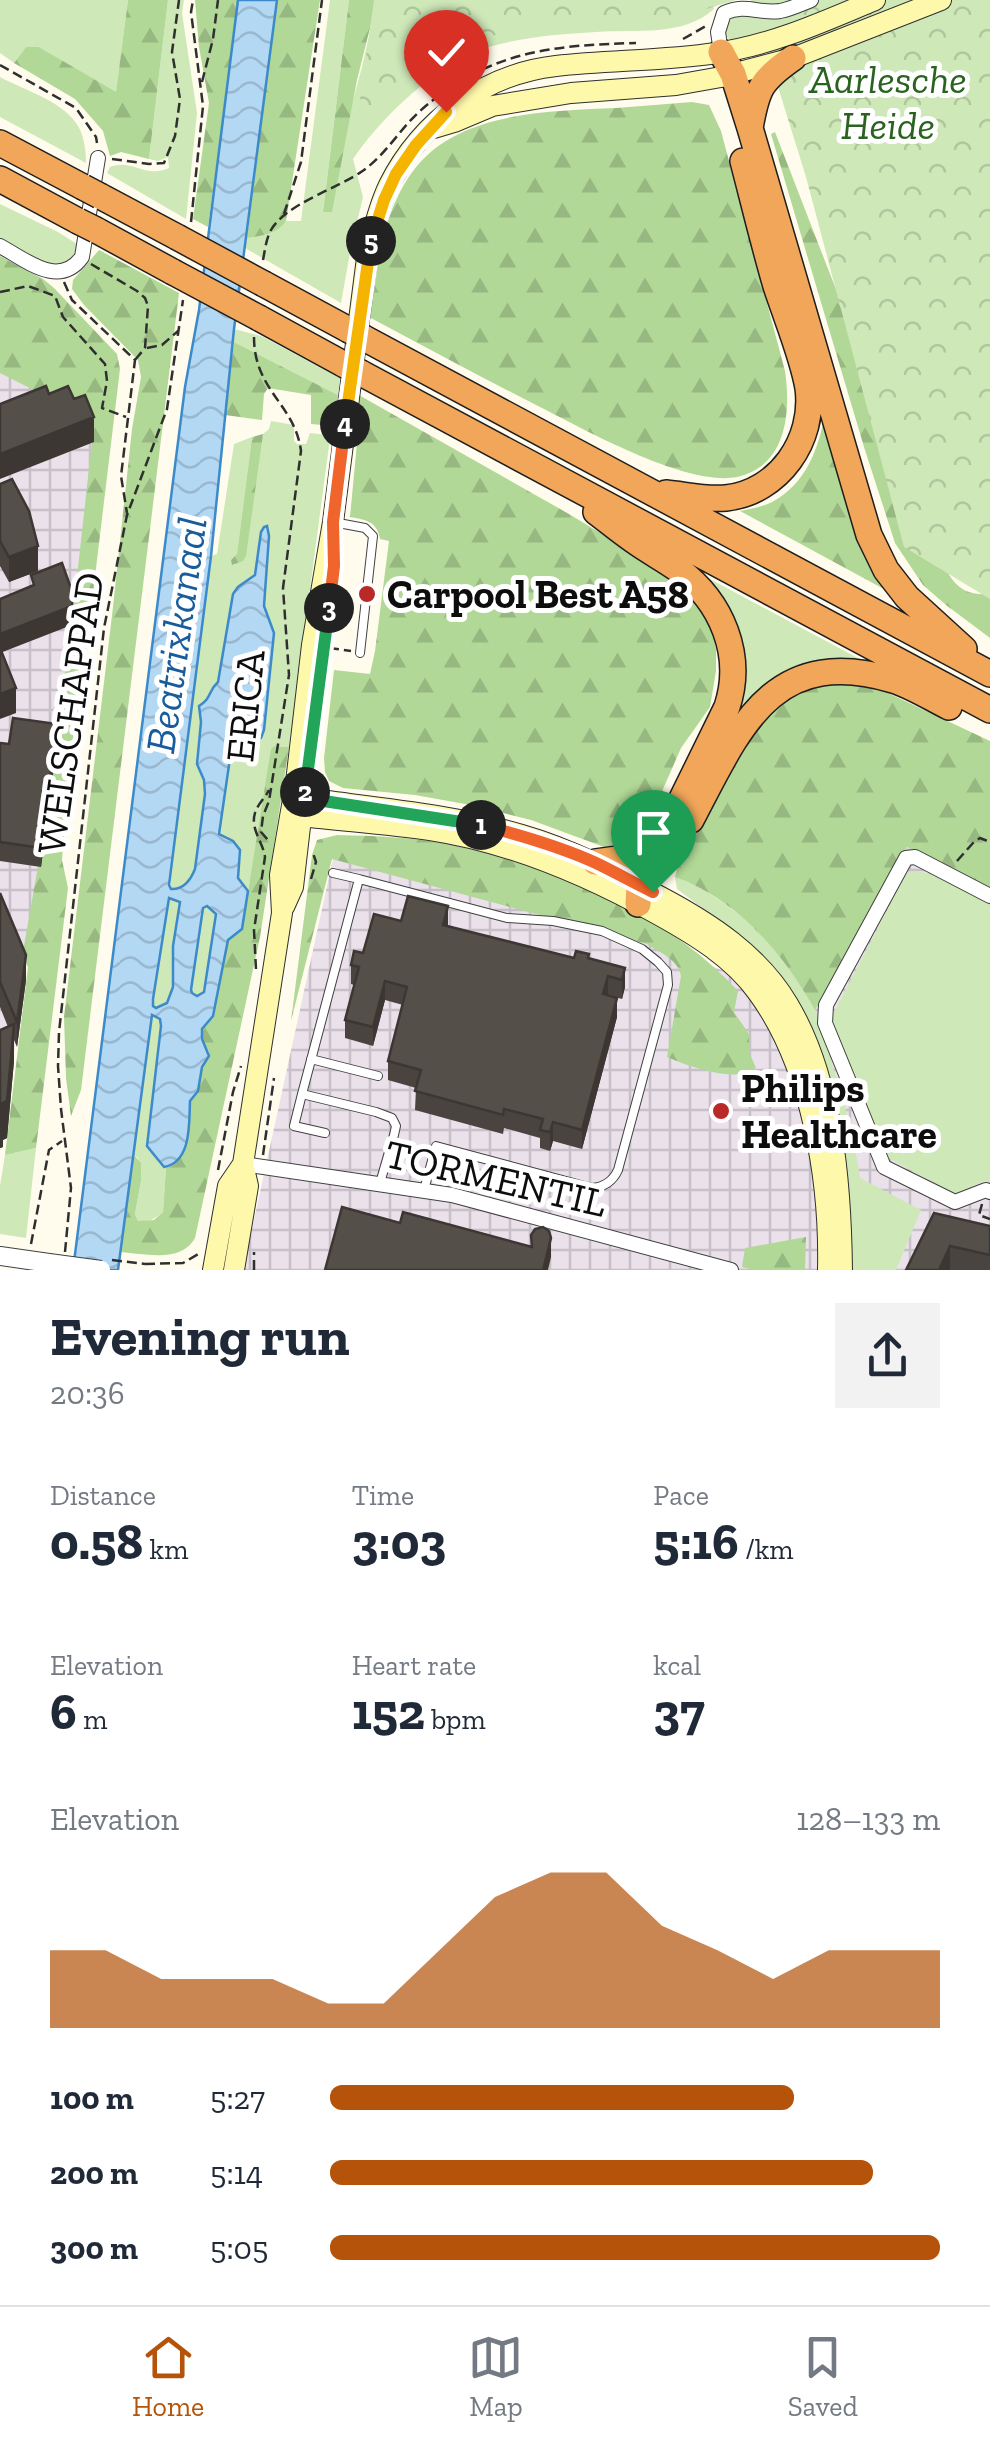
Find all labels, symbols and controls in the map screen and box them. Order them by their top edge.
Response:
pin [404,10,489,113]
icon: check [419,25,474,80]
park label: Aarlesche Heide [808,55,967,149]
pin: 5 [346,216,396,266]
text: 5 [364,224,378,257]
pin: 4 [320,399,370,449]
text: 4 [337,407,353,440]
water label: Beatrixkanaal [134,514,218,756]
street label: WELSCHAPPAD [26,569,114,857]
place label: Carpool Best A58 [387,570,689,618]
pin: 3 [304,583,354,633]
marker: Carpool Best A58 [356,583,378,605]
text: 3 [322,591,336,624]
street label: ERICA [215,647,275,764]
pin: 2 [280,767,330,817]
text: 2 [297,775,313,808]
pin [611,790,696,893]
pin: 1 [456,800,506,850]
icon: arrive [626,805,681,860]
text: 1 [475,808,487,841]
place label: Philips Healthcare [741,1064,937,1158]
marker: Philips Healthcare [710,1100,732,1122]
street label: TORMENTIL [381,1129,612,1227]
text: Evening run [50,1303,350,1369]
button: share [835,1303,940,1408]
text: 20:36 [50,1374,125,1412]
text: Distance [50,1479,156,1512]
text: Time [352,1479,414,1512]
text: Pace [653,1479,709,1512]
text: 0.58 [50,1512,143,1572]
text: 3:03 [352,1512,446,1572]
text: 5:16 [653,1512,739,1572]
text: km [143,1533,188,1566]
text: /km [739,1533,793,1566]
text: Elevation [50,1649,163,1682]
text: Heart rate [352,1649,476,1682]
text: kcal [653,1649,701,1682]
text: 6 [50,1682,77,1742]
text: 152 [352,1682,425,1742]
text: 37 [653,1682,705,1742]
text: m [77,1703,107,1736]
text: bpm [425,1703,486,1736]
text: Elevation [50,1800,179,1838]
text: 128–133 m [796,1800,940,1838]
text: 100 m [50,2079,134,2117]
text: 5:27 [210,2079,265,2117]
text: 200 m [50,2154,138,2192]
text: 5:14 [210,2154,263,2192]
text: 300 m [50,2229,138,2267]
text: 5:05 [210,2229,268,2267]
tab: Home [132,2330,204,2423]
tab: Map [468,2330,523,2423]
tab: Saved [788,2330,858,2423]

